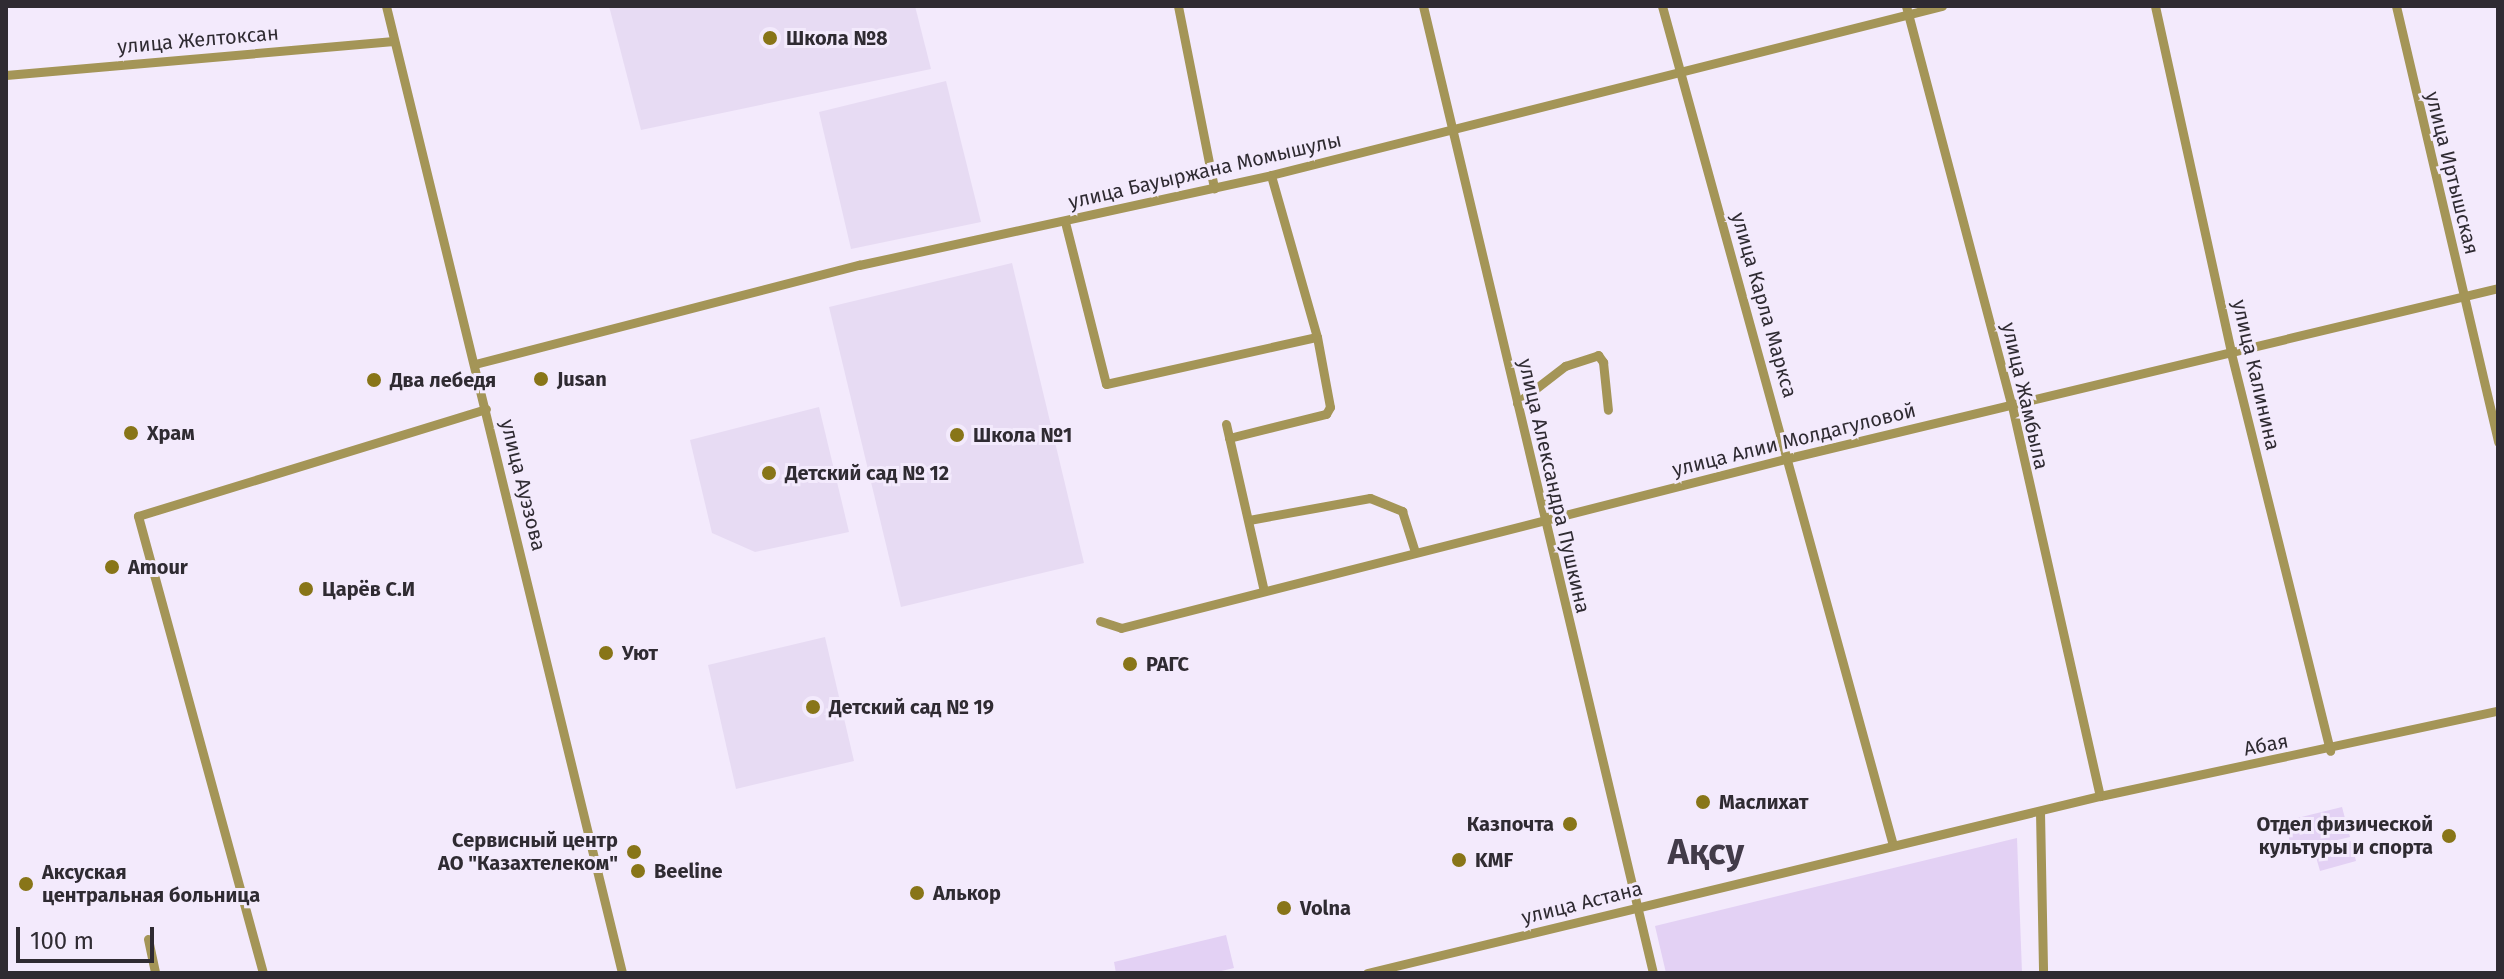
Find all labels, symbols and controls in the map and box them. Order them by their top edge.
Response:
street label: улица Желтоксан [116,21,280,59]
place label: Школа №8 [786,26,888,50]
marker: Школа №8 [761,29,779,47]
street label: улица Иртышская [2420,89,2484,257]
street label: улица Бауыржана Момышулы [1066,128,1344,214]
street label: улица Карла Маркса [1726,210,1802,400]
street label: улица Калинина [2227,297,2285,453]
street label: улица Жамбыла [1996,320,2054,472]
street label: улица Александра Пушкина [1513,356,1595,616]
place label: Jusan [557,367,607,391]
place label: Два лебедя [390,368,496,392]
marker: Jusan [532,370,550,388]
marker: Два лебедя [365,371,383,389]
street label: улица Алии Молдагуловой [1670,398,1918,482]
street label: улица Ауэзова [495,417,551,553]
place label: Храм [147,421,195,445]
place label: Школа №1 [973,423,1072,447]
marker: Храм [122,424,140,442]
marker: Школа №1 [948,426,966,444]
place label: Детский сад № 12 [785,461,949,485]
marker: Детский сад № 12 [760,464,778,482]
place label: Amour [128,555,188,579]
marker: Amour [103,558,121,576]
place label: Царёв С.И [322,577,415,601]
marker: Царёв С.И [297,580,315,598]
place label: Уют [622,641,658,665]
marker: Уют [597,644,615,662]
place label: РАГС [1146,652,1189,676]
marker: РАГС [1121,655,1139,673]
place label: Детский сад № 19 [829,695,994,719]
marker: Детский сад № 19 [804,698,822,716]
street label: Абая [2242,729,2290,761]
place label: Маслихат [1719,790,1808,814]
marker: Маслихат [1694,793,1712,811]
place label: Казпочта [1467,812,1554,836]
place label: Отдел физической культуры и спорта [2257,812,2433,859]
marker: Казпочта [1561,815,1579,833]
marker: Отдел физической культуры и спорта [2440,827,2458,845]
place label: Сервисный центр АО "Казахтелеком" [438,828,618,875]
district label: Ақсу [1668,831,1744,875]
marker: Сервисный центр АО "Казахтелеком" [625,843,643,861]
place label: KMF [1475,848,1513,872]
marker: KMF [1450,851,1468,869]
place label: Beeline [654,859,723,883]
place label: Аксуская центральная больница [42,860,260,907]
marker: Beeline [629,862,647,880]
marker: Аксуская центральная больница [17,875,35,893]
street label: улица Астана [1519,876,1645,930]
place label: Алькор [933,881,1001,905]
marker: Алькор [908,884,926,902]
place label: Volna [1300,896,1351,920]
marker: Volna [1275,899,1293,917]
scale bar [20,911,158,961]
text: 100 m [30,927,94,955]

